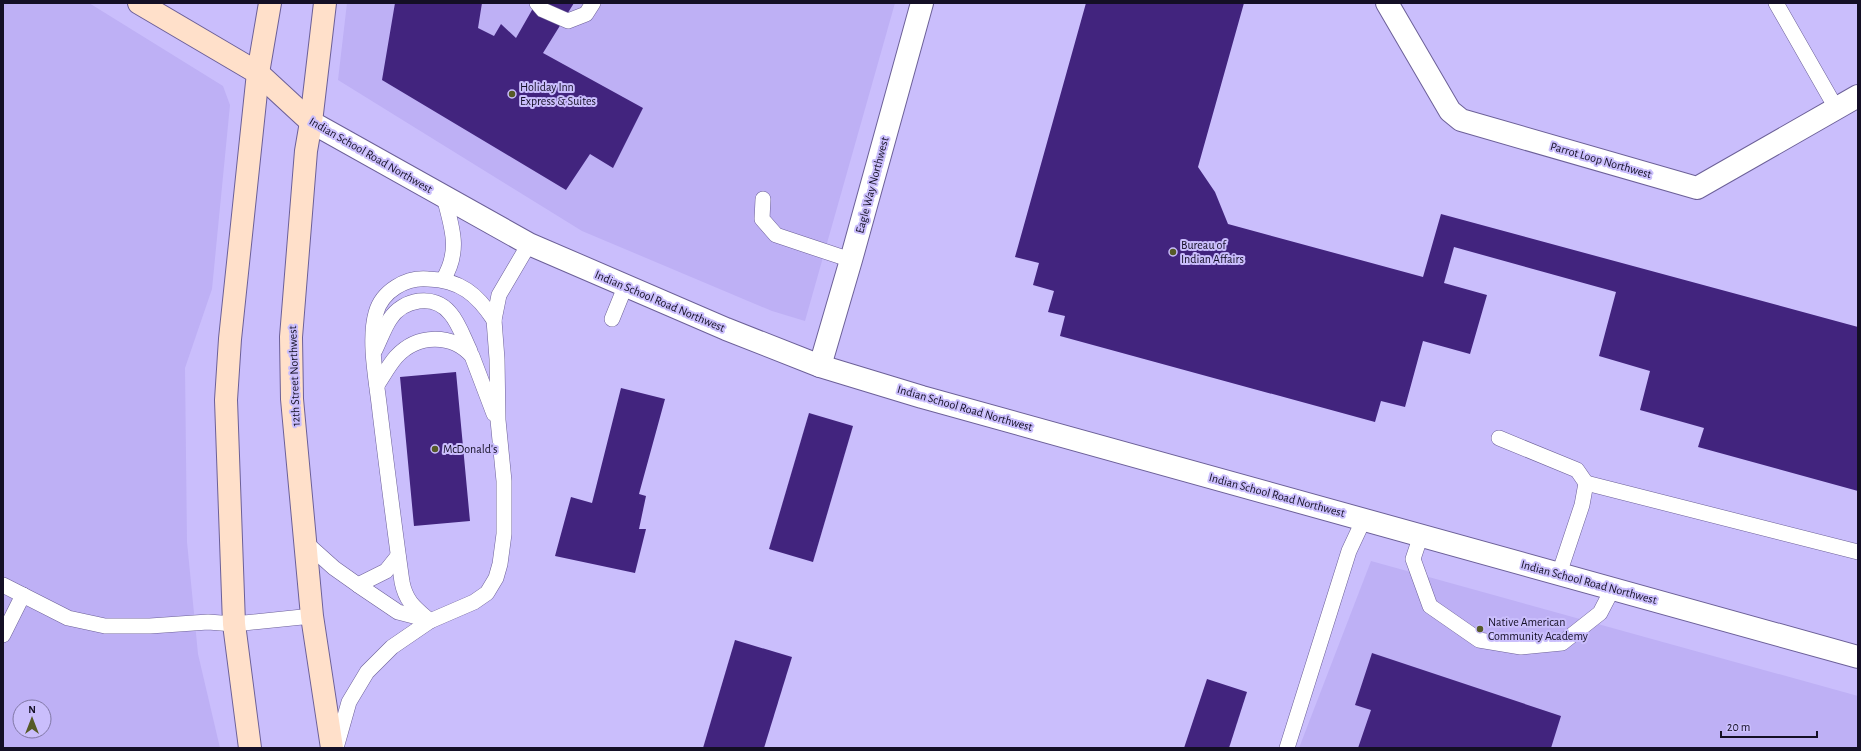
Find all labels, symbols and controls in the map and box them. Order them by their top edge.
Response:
place label: Holiday Inn Express & Suites [520,81,596,107]
marker: Holiday Inn Express & Suites [507,89,517,99]
street label: Indian School Road Northwest [307,115,435,195]
street label: Eagle Way Northwest [853,135,892,235]
street label: Parrot Loop Northwest [1549,140,1653,180]
place label: Bureau of Indian Affairs [1181,239,1244,265]
marker: Bureau of Indian Affairs [1168,247,1178,257]
street label: Indian School Road Northwest [593,268,727,334]
street label: 12th Street Northwest [286,325,302,427]
street label: Indian School Road Northwest [896,383,1034,433]
place label: McDonald's [443,443,497,455]
marker: McDonald's [430,444,440,454]
street label: Indian School Road Northwest [1208,471,1346,519]
street label: Indian School Road Northwest [1520,558,1658,606]
place label: Native American Community Academy [1488,616,1588,643]
marker: Native American Community Academy [1475,624,1485,634]
north arrow [12,699,52,739]
text: N [28,704,36,715]
scale bar [1721,713,1817,739]
text: 20 m [1727,721,1750,733]

